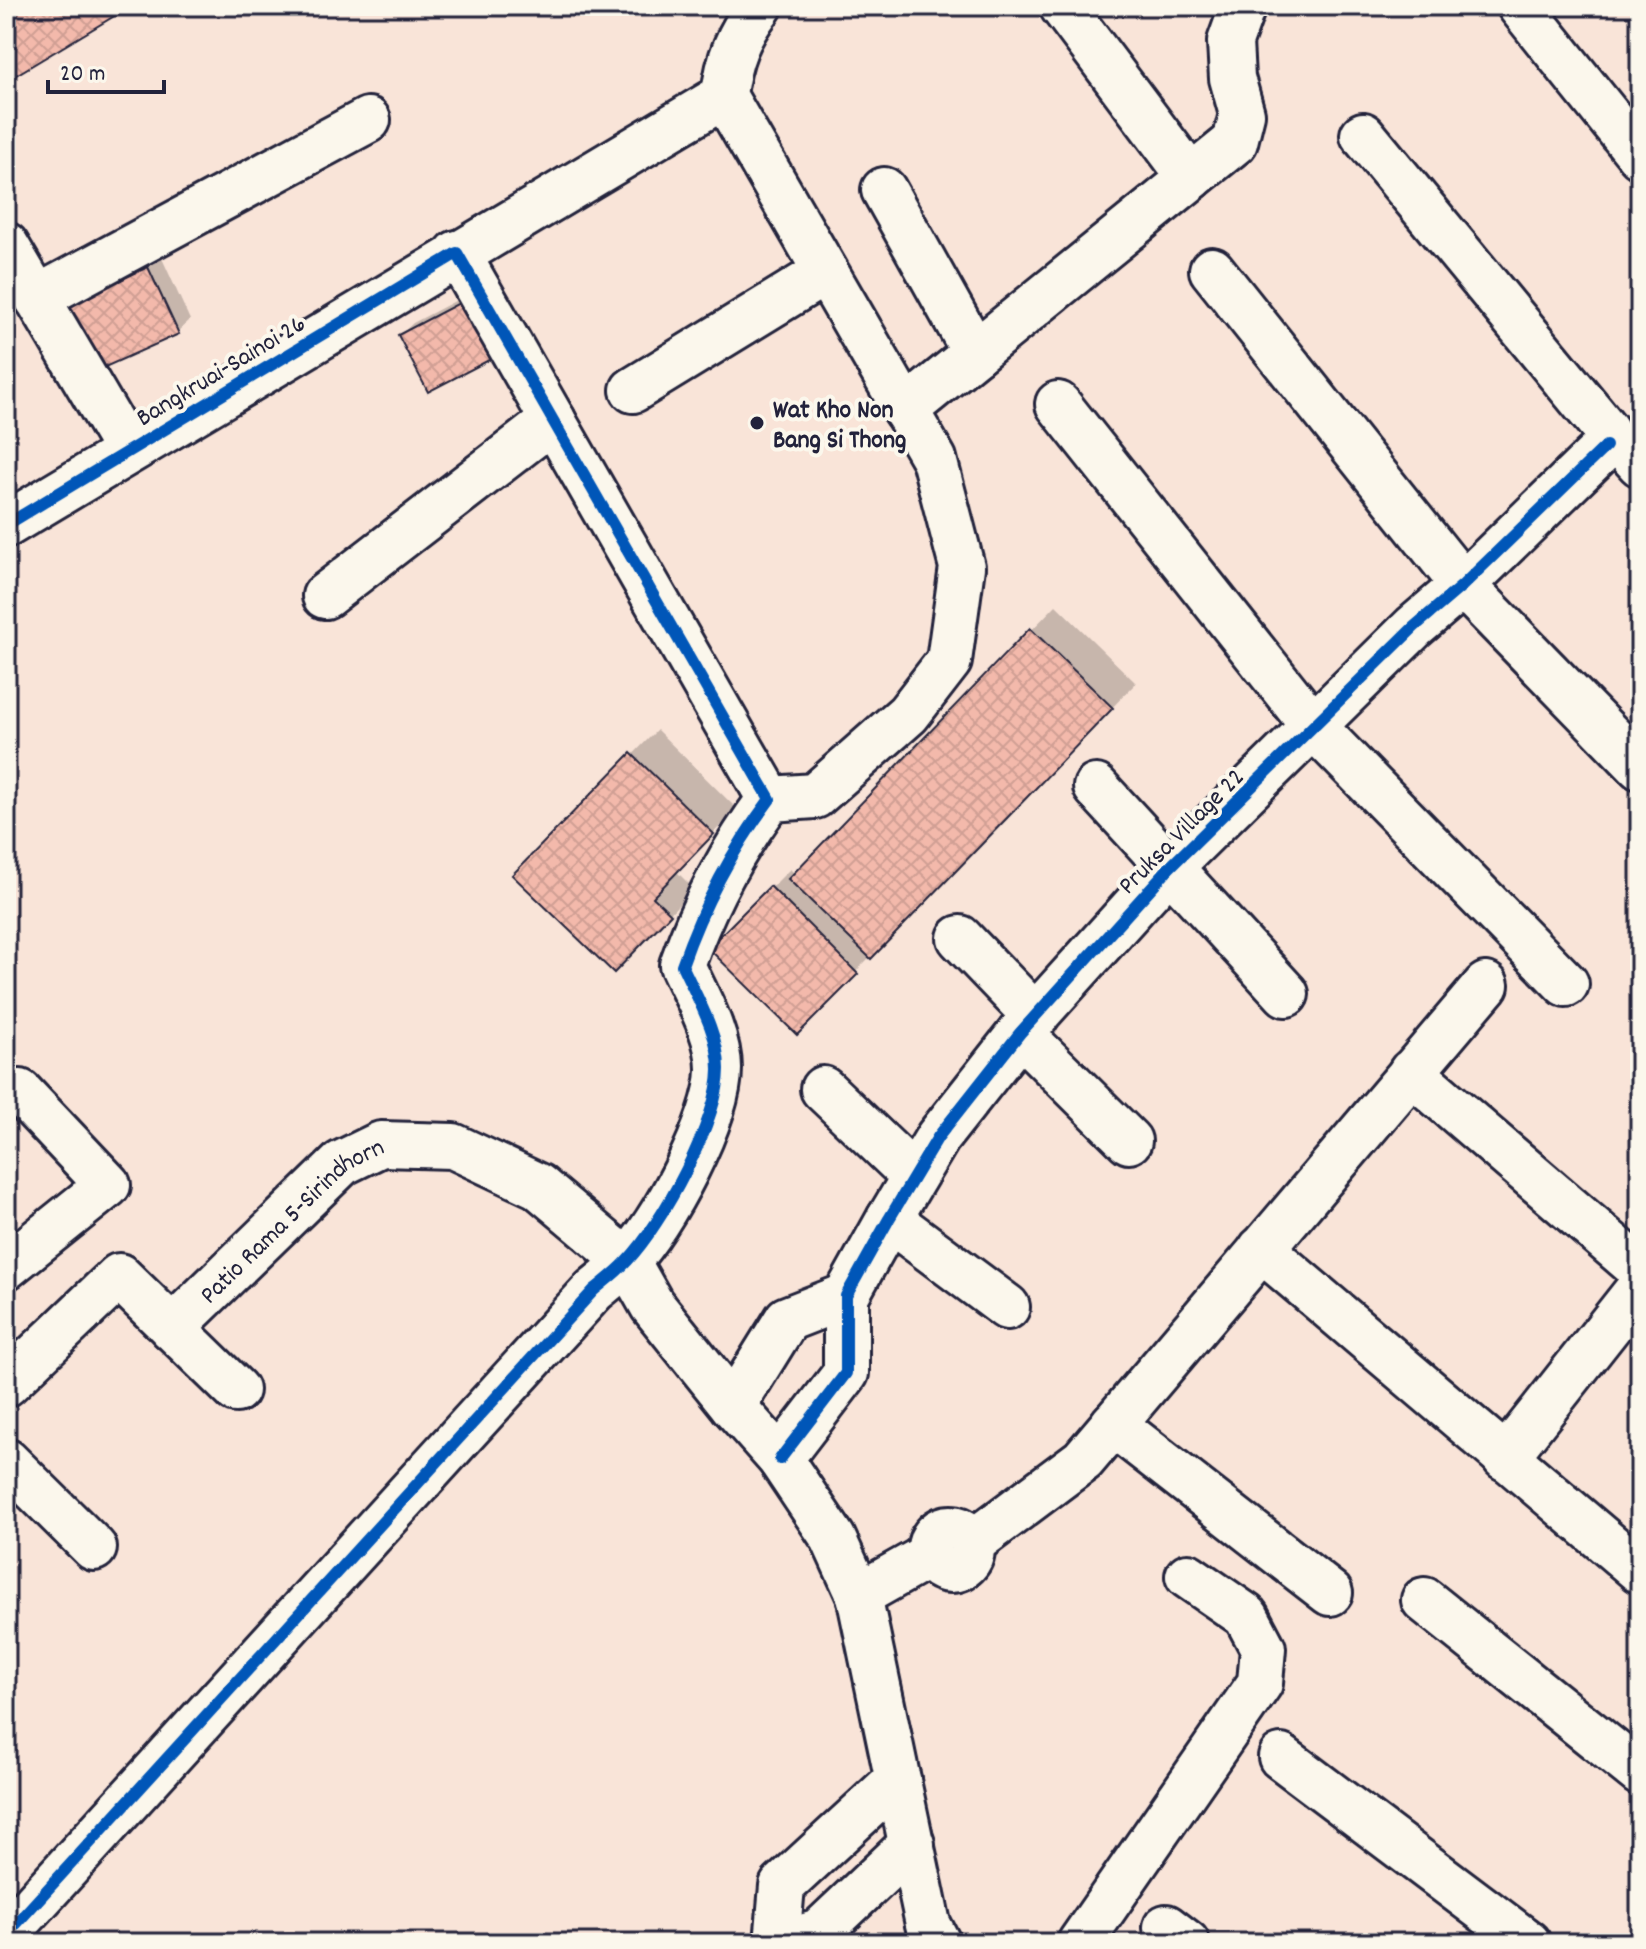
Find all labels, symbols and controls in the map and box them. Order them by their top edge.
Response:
scale bar [48,44,164,94]
text: 20 m [60,58,106,92]
street label: Bangkruai-Sainoi 26 [130,307,314,437]
place label: Wat Kho Non Bang Si Thong [773,393,906,460]
marker: Wat Kho Non Bang Si Thong [748,414,766,432]
street label: Pruksa Village 22 [1111,761,1254,904]
street label: Patio Rama 5-Sirindhorn [192,1130,391,1314]

